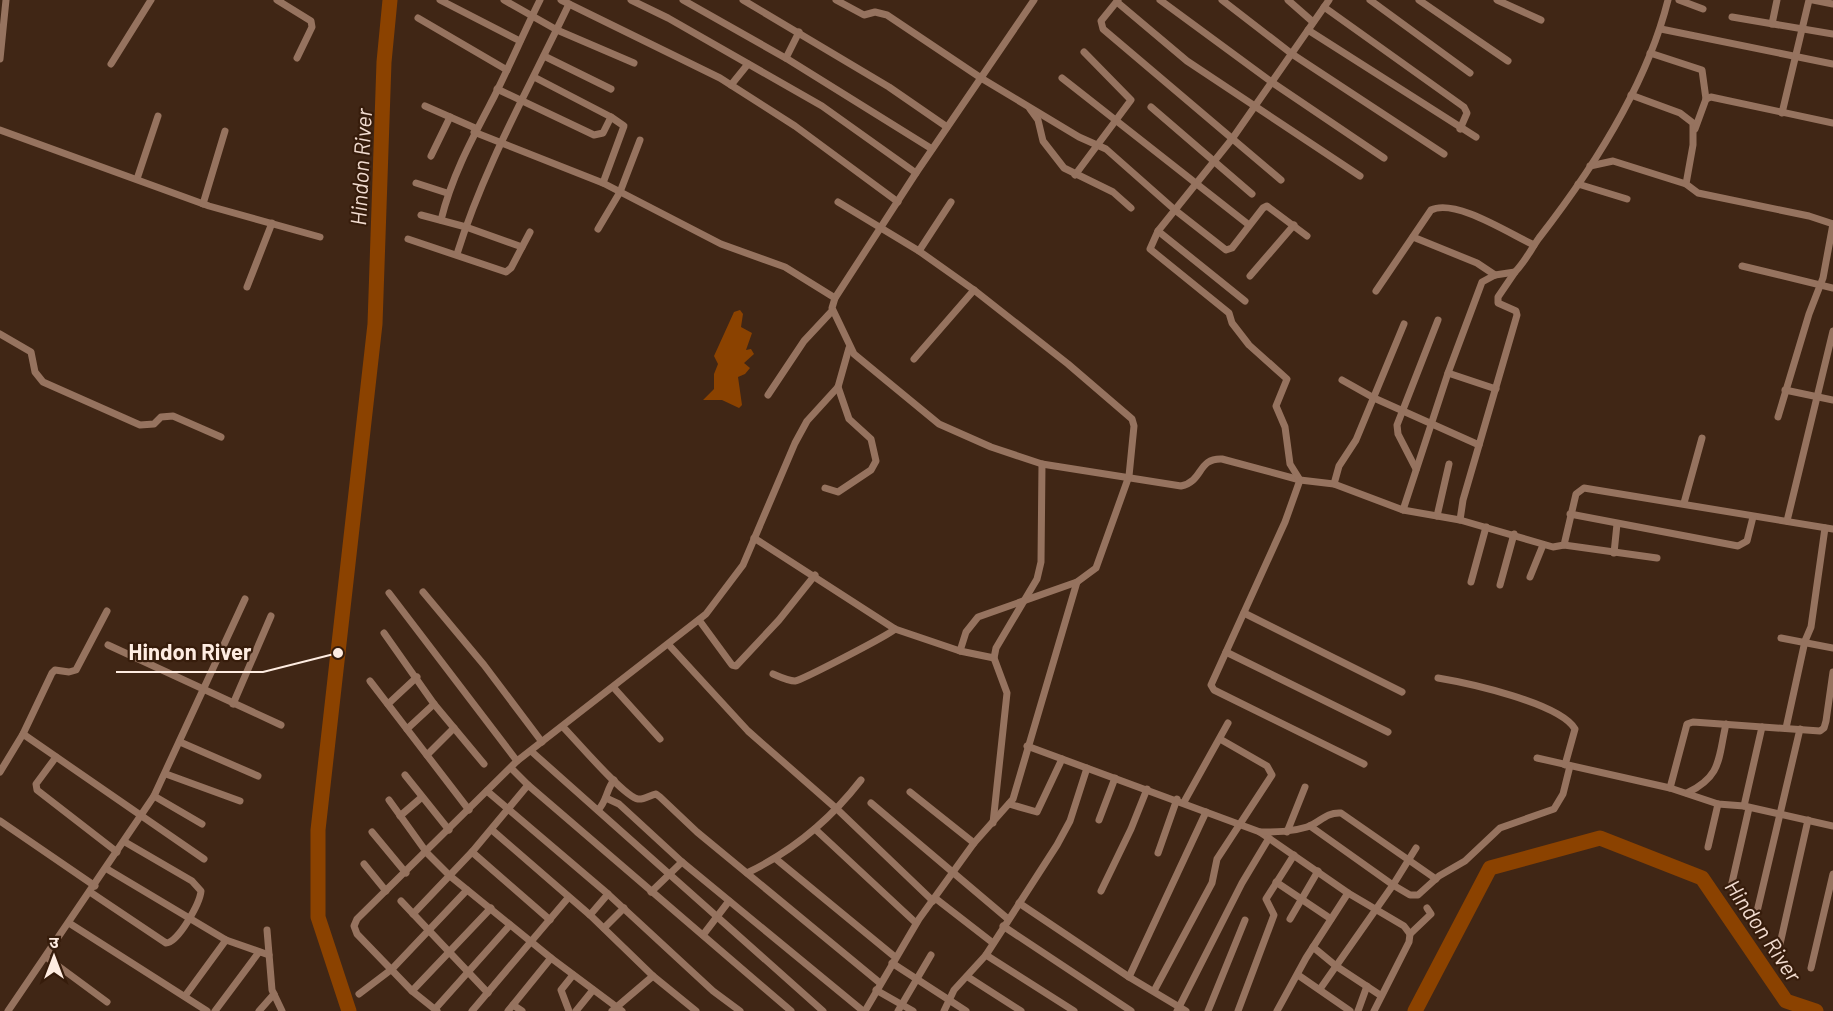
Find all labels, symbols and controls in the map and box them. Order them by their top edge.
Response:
water label: Hindon River [344,107,376,226]
callout: Hindon River [116,632,263,672]
text: Hindon River [129,638,252,664]
water label: Hindon River [1720,874,1808,987]
north arrow [24,927,84,987]
text: उ [49,932,59,951]

